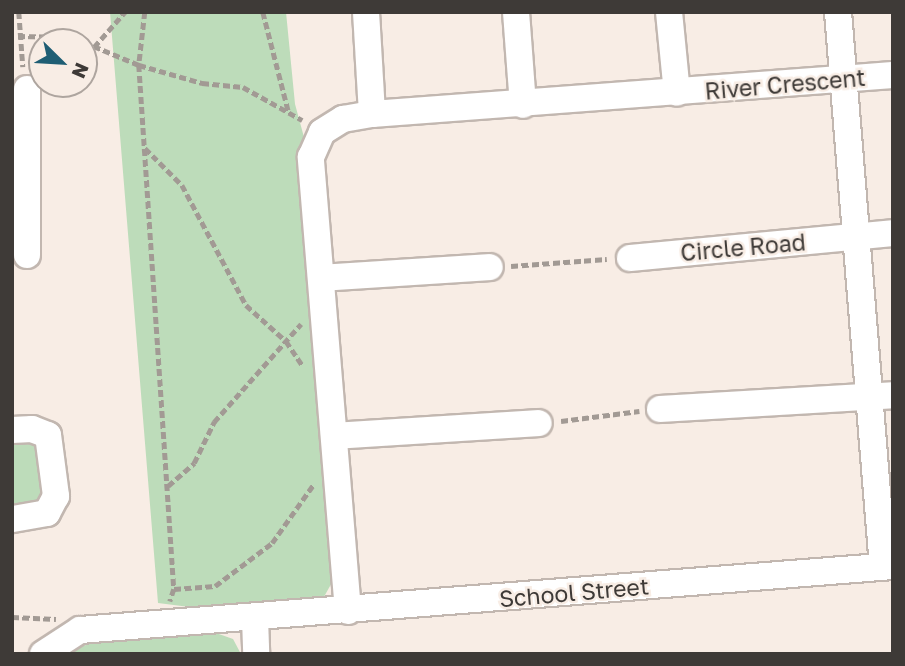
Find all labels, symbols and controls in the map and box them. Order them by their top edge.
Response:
north arrow [28,28,98,98]
text: N [67,60,94,82]
street label: River Crescent [704,63,866,105]
street label: Circle Road [679,228,807,266]
street label: School Street [498,572,650,612]

